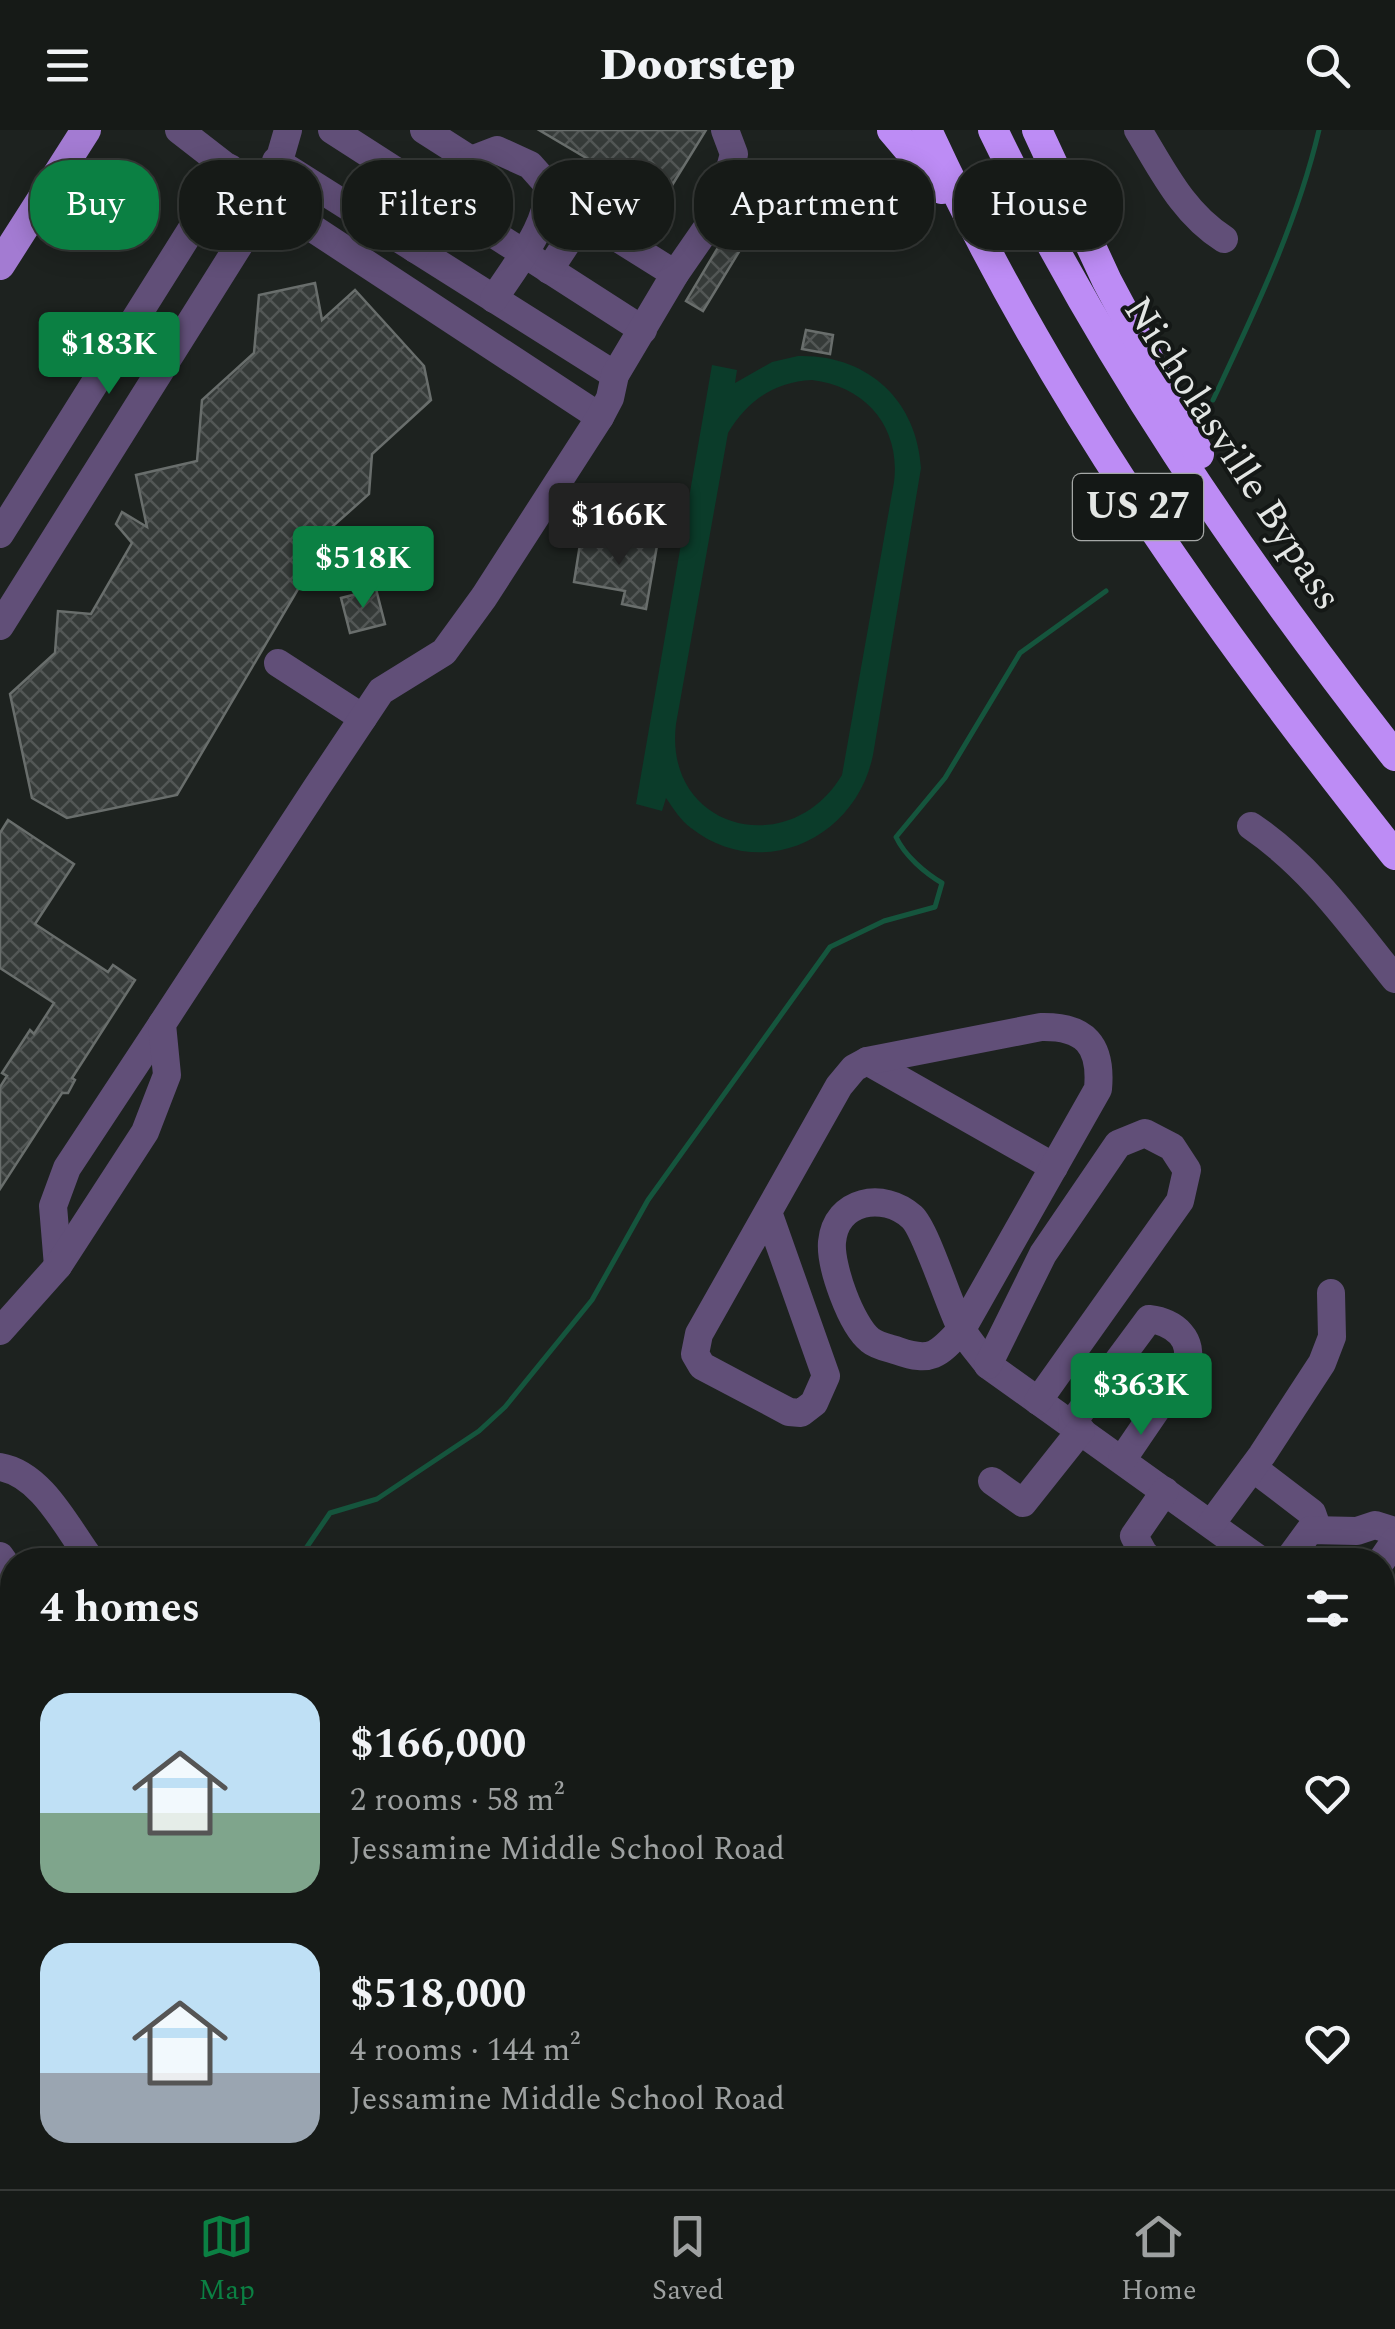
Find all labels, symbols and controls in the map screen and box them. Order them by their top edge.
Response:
text: Doorstep [600,31,795,100]
icon: menu [40,38,95,93]
icon: search [1300,38,1355,93]
chip: Buy [30,160,159,250]
chip: Rent [179,160,322,250]
chip: Filters [342,160,513,250]
chip: New [533,160,674,250]
chip: Apartment [694,160,934,250]
chip: House [954,160,1123,250]
street label: Nicholasville Bypass [1107,285,1357,623]
pin: $183K [39,312,179,397]
text: $183K [61,320,157,369]
road number: US 27 [1073,474,1203,540]
pin: $166K [549,483,689,568]
text: $166K [571,491,667,540]
pin: $518K [293,526,433,611]
text: $518K [315,534,411,583]
pin: $363K [1071,1353,1211,1438]
text: $363K [1093,1361,1189,1410]
text: 4 homes [40,1577,200,1640]
icon: filters [1300,1581,1355,1636]
text: $166,000 [350,1713,526,1776]
icon: home [120,1733,240,1853]
icon: heart [1300,1766,1355,1821]
text: 2 rooms · 58 m² [350,1776,564,1825]
text: Jessamine Middle School Road [350,1825,785,1874]
text: $518,000 [350,1963,526,2026]
icon: home [120,1983,240,2103]
icon: heart [1300,2016,1355,2071]
text: 4 rooms · 144 m² [350,2026,580,2075]
text: Jessamine Middle School Road [350,2075,785,2124]
tab: Map [199,2209,255,2312]
tab: Saved [652,2209,724,2312]
tab: Home [1121,2209,1196,2312]

